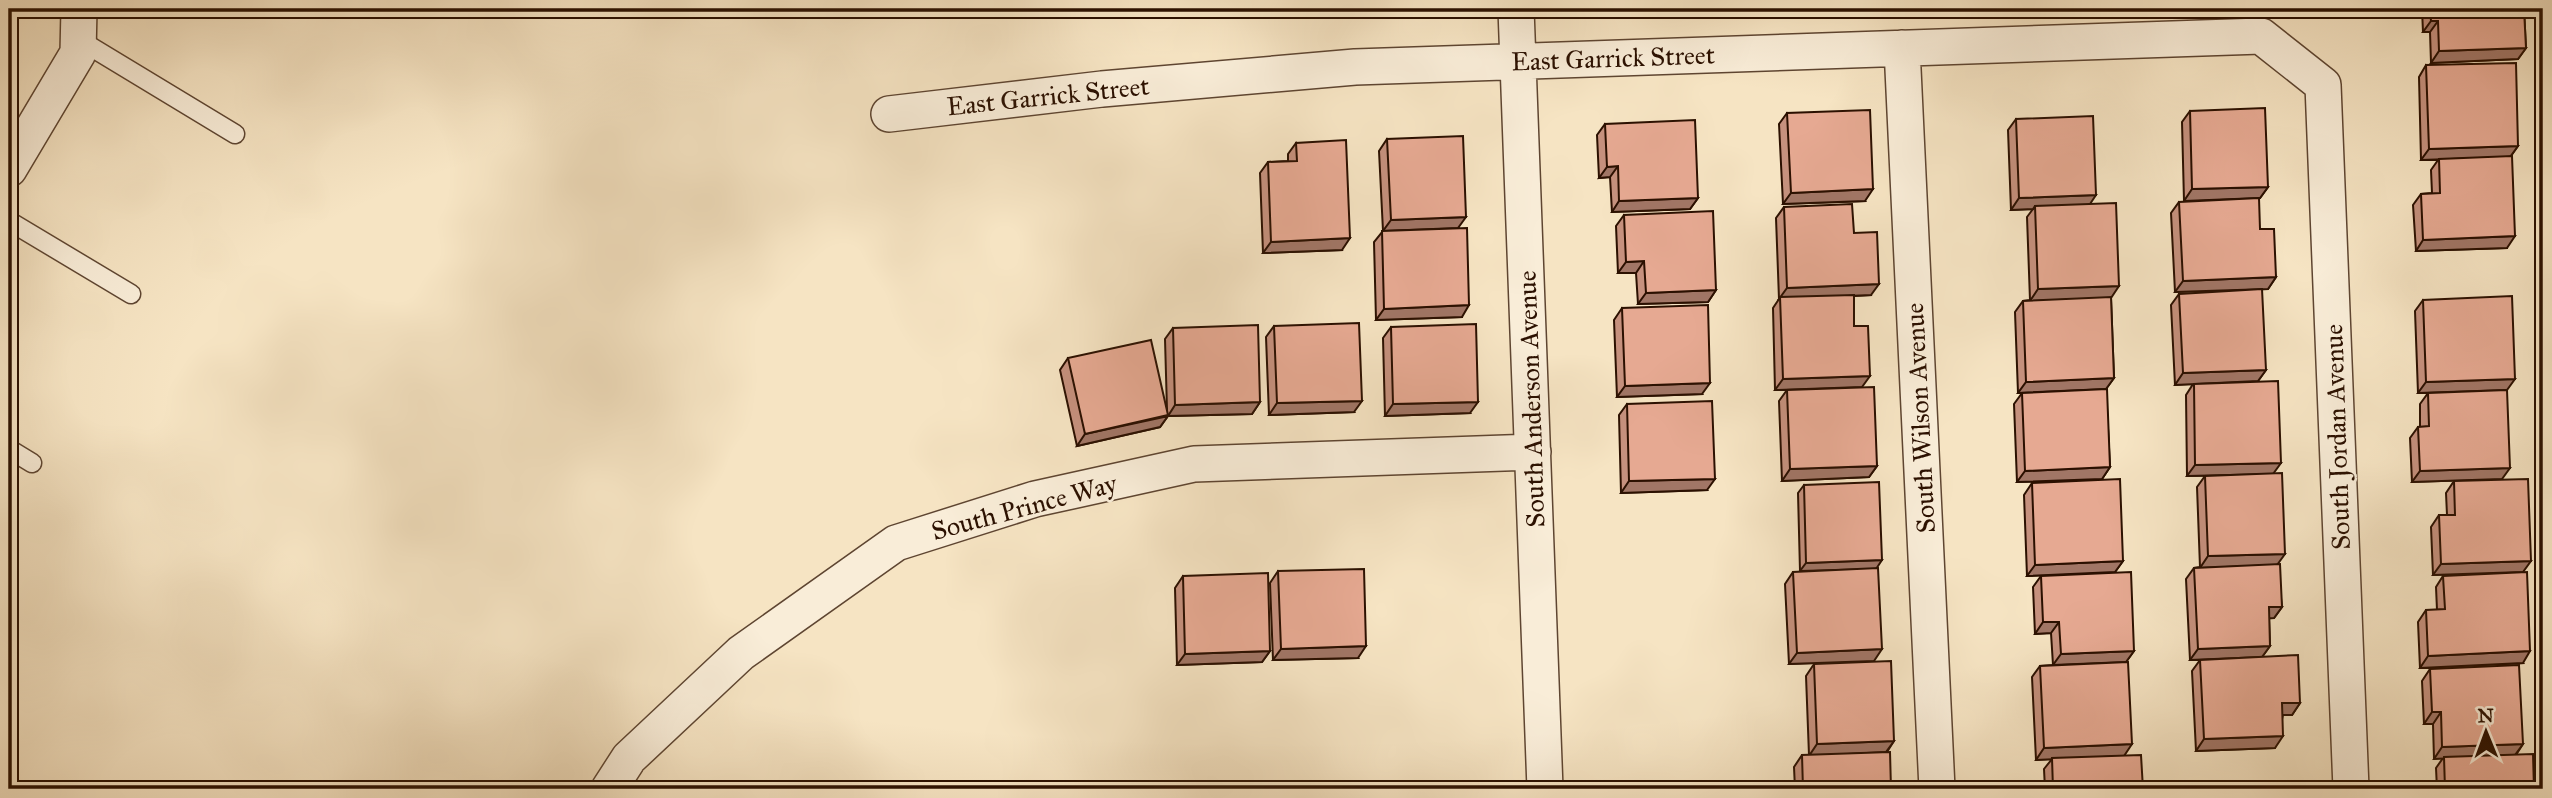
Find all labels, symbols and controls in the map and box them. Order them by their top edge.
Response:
street label: East Garrick Street [1511,38,1715,78]
street label: East Garrick Street [945,69,1151,123]
street label: South Anderson Avenue [1511,270,1551,528]
street label: South Wilson Avenue [1898,302,1942,534]
street label: South Jordan Avenue [2317,323,2357,550]
street label: South Prince Way [928,467,1121,547]
north arrow [2450,696,2520,766]
text: N [2477,704,2494,727]

